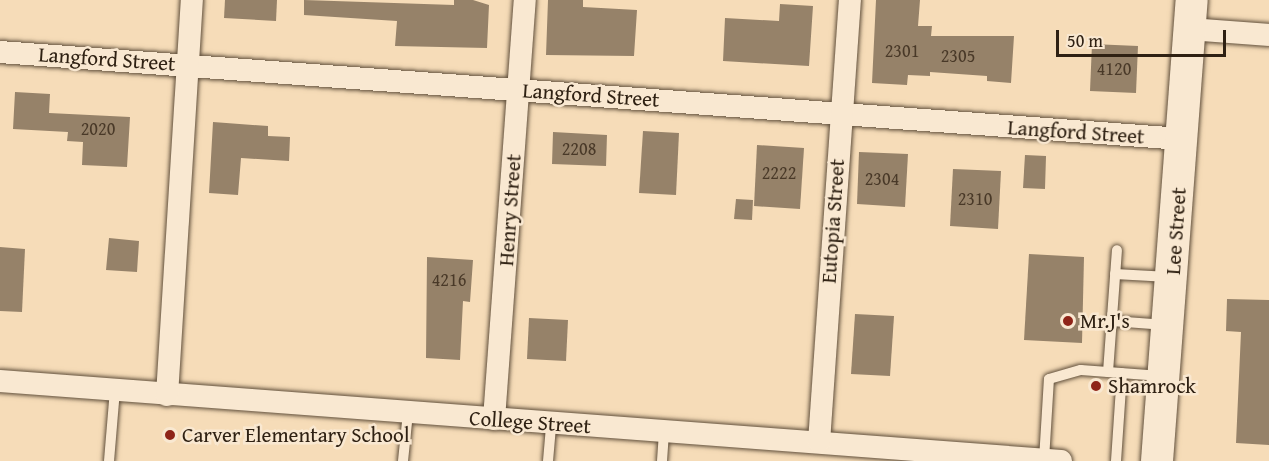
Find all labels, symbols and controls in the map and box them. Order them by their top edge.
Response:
scale bar [1059,18,1228,56]
text: 50 m [1067,27,1103,54]
house number: 2301 [885,40,919,62]
street label: Langford Street [38,42,176,76]
house number: 2305 [941,45,975,67]
house number: 4120 [1097,58,1131,80]
street label: Langford Street [522,78,660,112]
street label: Langford Street [1007,115,1145,149]
house number: 2020 [81,118,115,140]
house number: 2208 [562,138,596,160]
street label: Henry Street [494,153,526,267]
street label: Eutopia Street [816,158,850,284]
house number: 2222 [762,162,796,184]
house number: 2304 [865,168,899,190]
street label: Lee Street [1160,186,1192,276]
house number: 2310 [958,188,992,210]
house number: 4216 [432,269,466,291]
place label: Mr.J's [1080,308,1130,334]
marker: Mr.J's [1061,314,1075,328]
place label: Shamrock [1108,373,1196,399]
marker: Shamrock [1089,379,1103,393]
street label: College Street [468,405,592,439]
place label: Carver Elementary School [182,422,410,448]
marker: Carver Elementary School [163,428,177,442]

